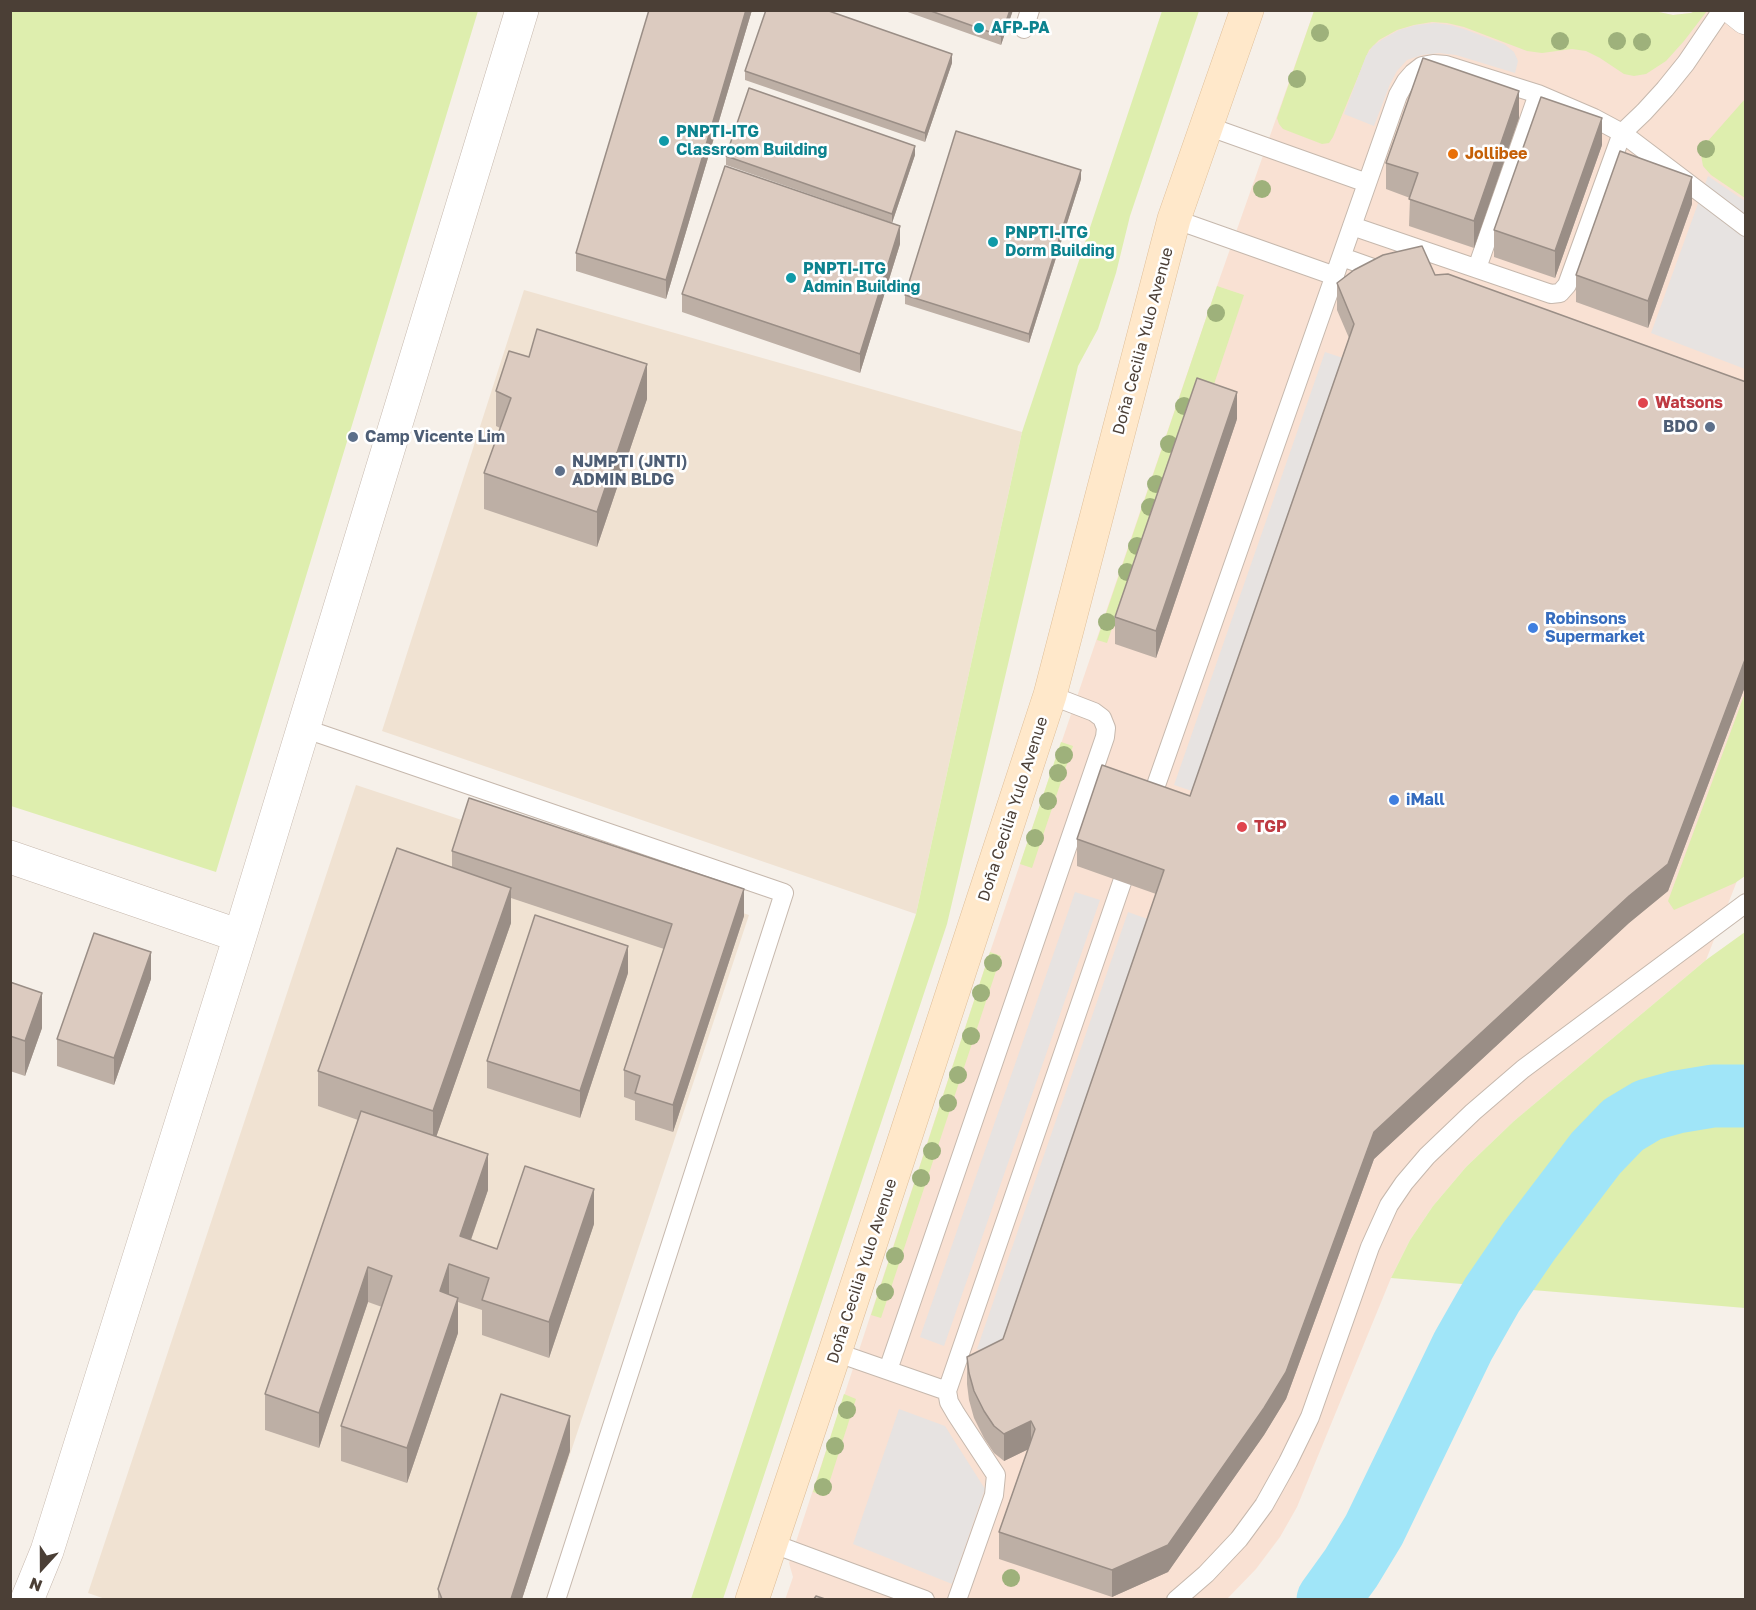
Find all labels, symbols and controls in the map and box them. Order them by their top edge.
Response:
place label: AFP-PA [991,18,1050,38]
marker: AFP-PA [972,21,986,35]
place label: PNPTI-ITG Classroom Building [676,122,827,160]
marker: PNPTI-ITG Classroom Building [657,134,671,148]
place label: Jollibee [1465,144,1528,164]
marker: Jollibee [1446,147,1460,161]
place label: PNPTI-ITG Dorm Building [1005,223,1114,261]
marker: PNPTI-ITG Dorm Building [986,235,1000,249]
street label: Doña Cecilia Yulo Avenue [1109,245,1177,437]
place label: PNPTI-ITG Admin Building [803,259,920,297]
marker: PNPTI-ITG Admin Building [784,271,798,285]
place label: Watsons [1655,393,1723,413]
marker: Watsons [1636,396,1650,410]
place label: BDO [1663,417,1698,437]
marker: BDO [1703,420,1717,434]
place label: Camp Vicente Lim [365,427,505,447]
marker: Camp Vicente Lim [346,430,360,444]
place label: NJMPTI (JNTI) ADMIN BLDG [572,452,687,490]
marker: NJMPTI (JNTI) ADMIN BLDG [553,464,567,478]
place label: Robinsons Supermarket [1545,609,1645,647]
marker: Robinsons Supermarket [1526,621,1540,635]
street label: Doña Cecilia Yulo Avenue [974,714,1052,904]
place label: iMall [1406,790,1445,810]
marker: iMall [1387,793,1401,807]
place label: TGP [1254,817,1287,837]
marker: TGP [1235,820,1249,834]
street label: Doña Cecilia Yulo Avenue [823,1176,901,1366]
north arrow [12,1538,72,1598]
text: N [26,1573,45,1596]

